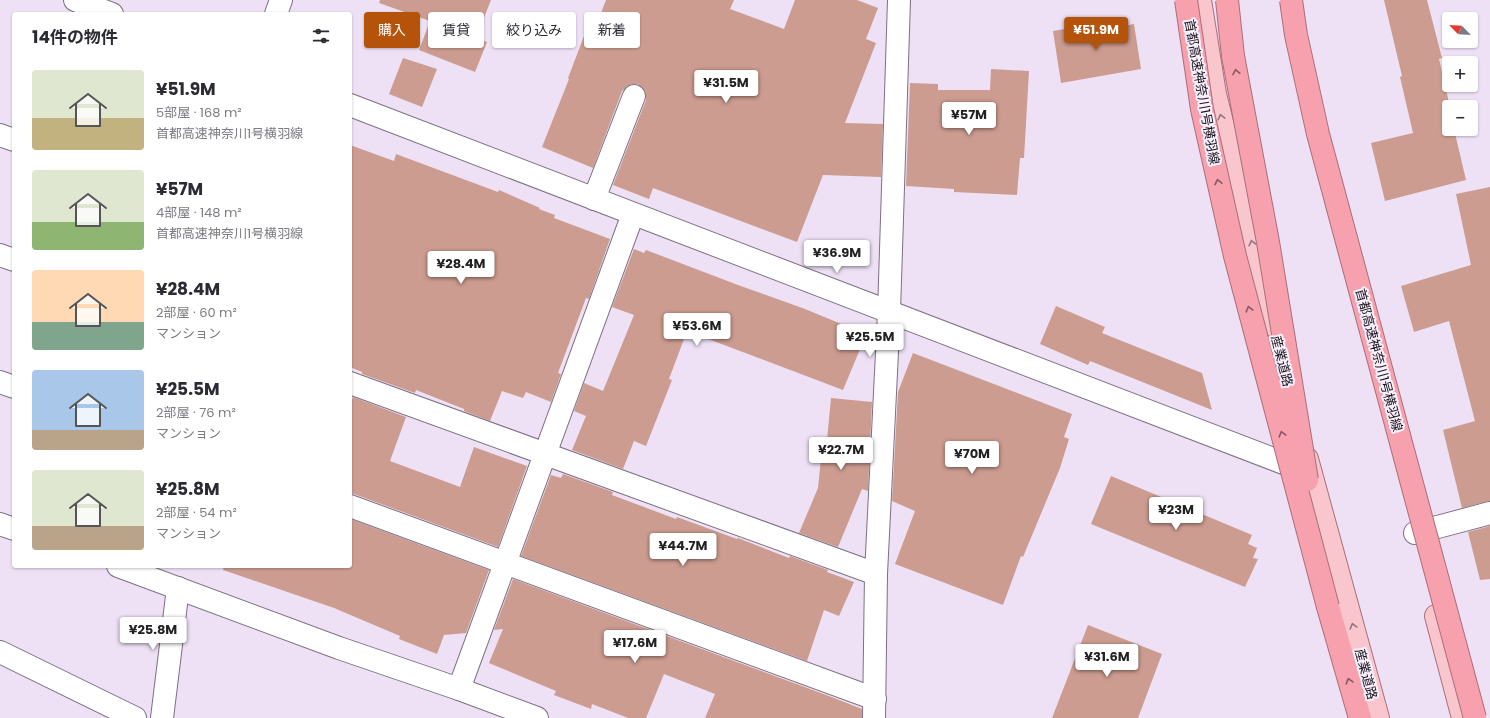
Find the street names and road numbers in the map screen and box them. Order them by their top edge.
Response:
street label: 首都高速神奈川1号横羽線 [1180,18,1224,166]
street label: 首都高速神奈川1号横羽線 [1351,286,1407,434]
street label: 産業道路 [1266,333,1298,389]
street label: 産業道路 [1350,646,1382,702]

